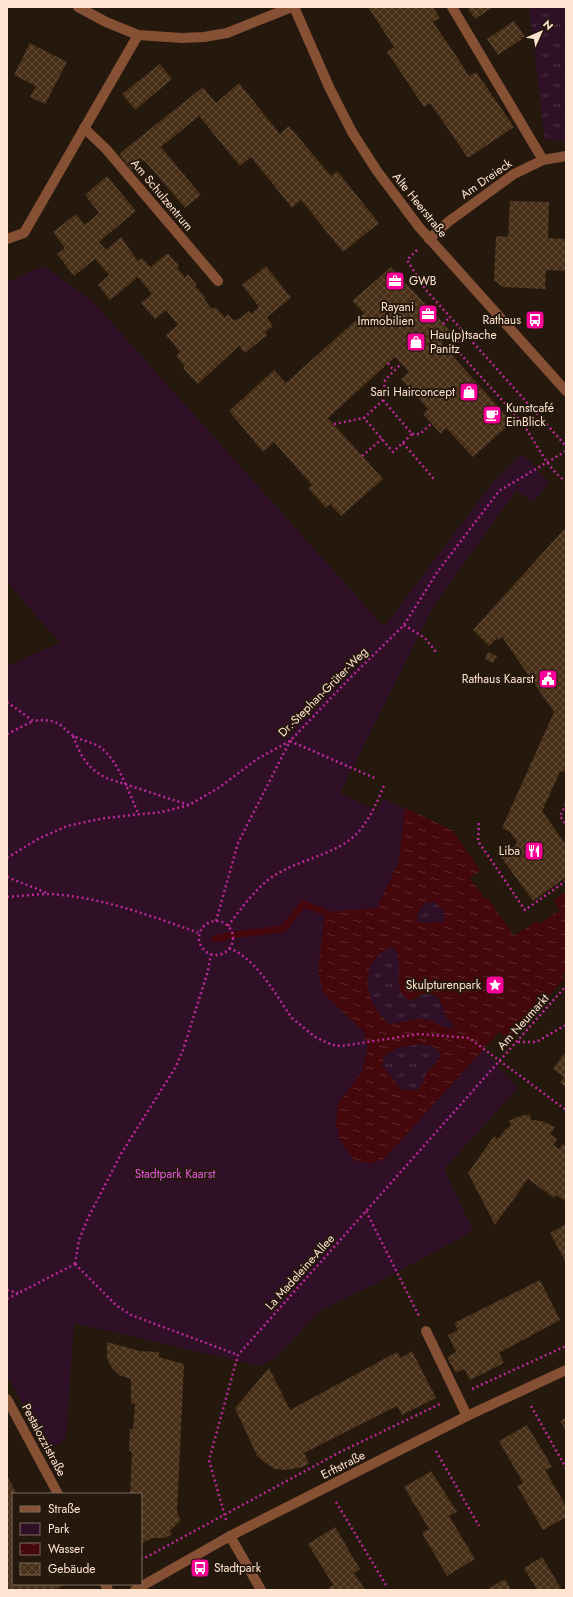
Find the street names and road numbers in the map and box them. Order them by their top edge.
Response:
street label: Am Dreieck [456,154,516,203]
street label: Am Schulzentrum [126,155,198,235]
street label: Alte Heerstraße [388,169,452,241]
street label: Dr.-Stephan-Grüter-Weg [274,643,372,741]
street label: Am Neumarkt [493,990,553,1054]
street label: La Madeleine-Allee [261,1230,339,1314]
street label: Pestalozzistraße [17,1400,71,1480]
street label: Erftstraße [318,1446,368,1484]

